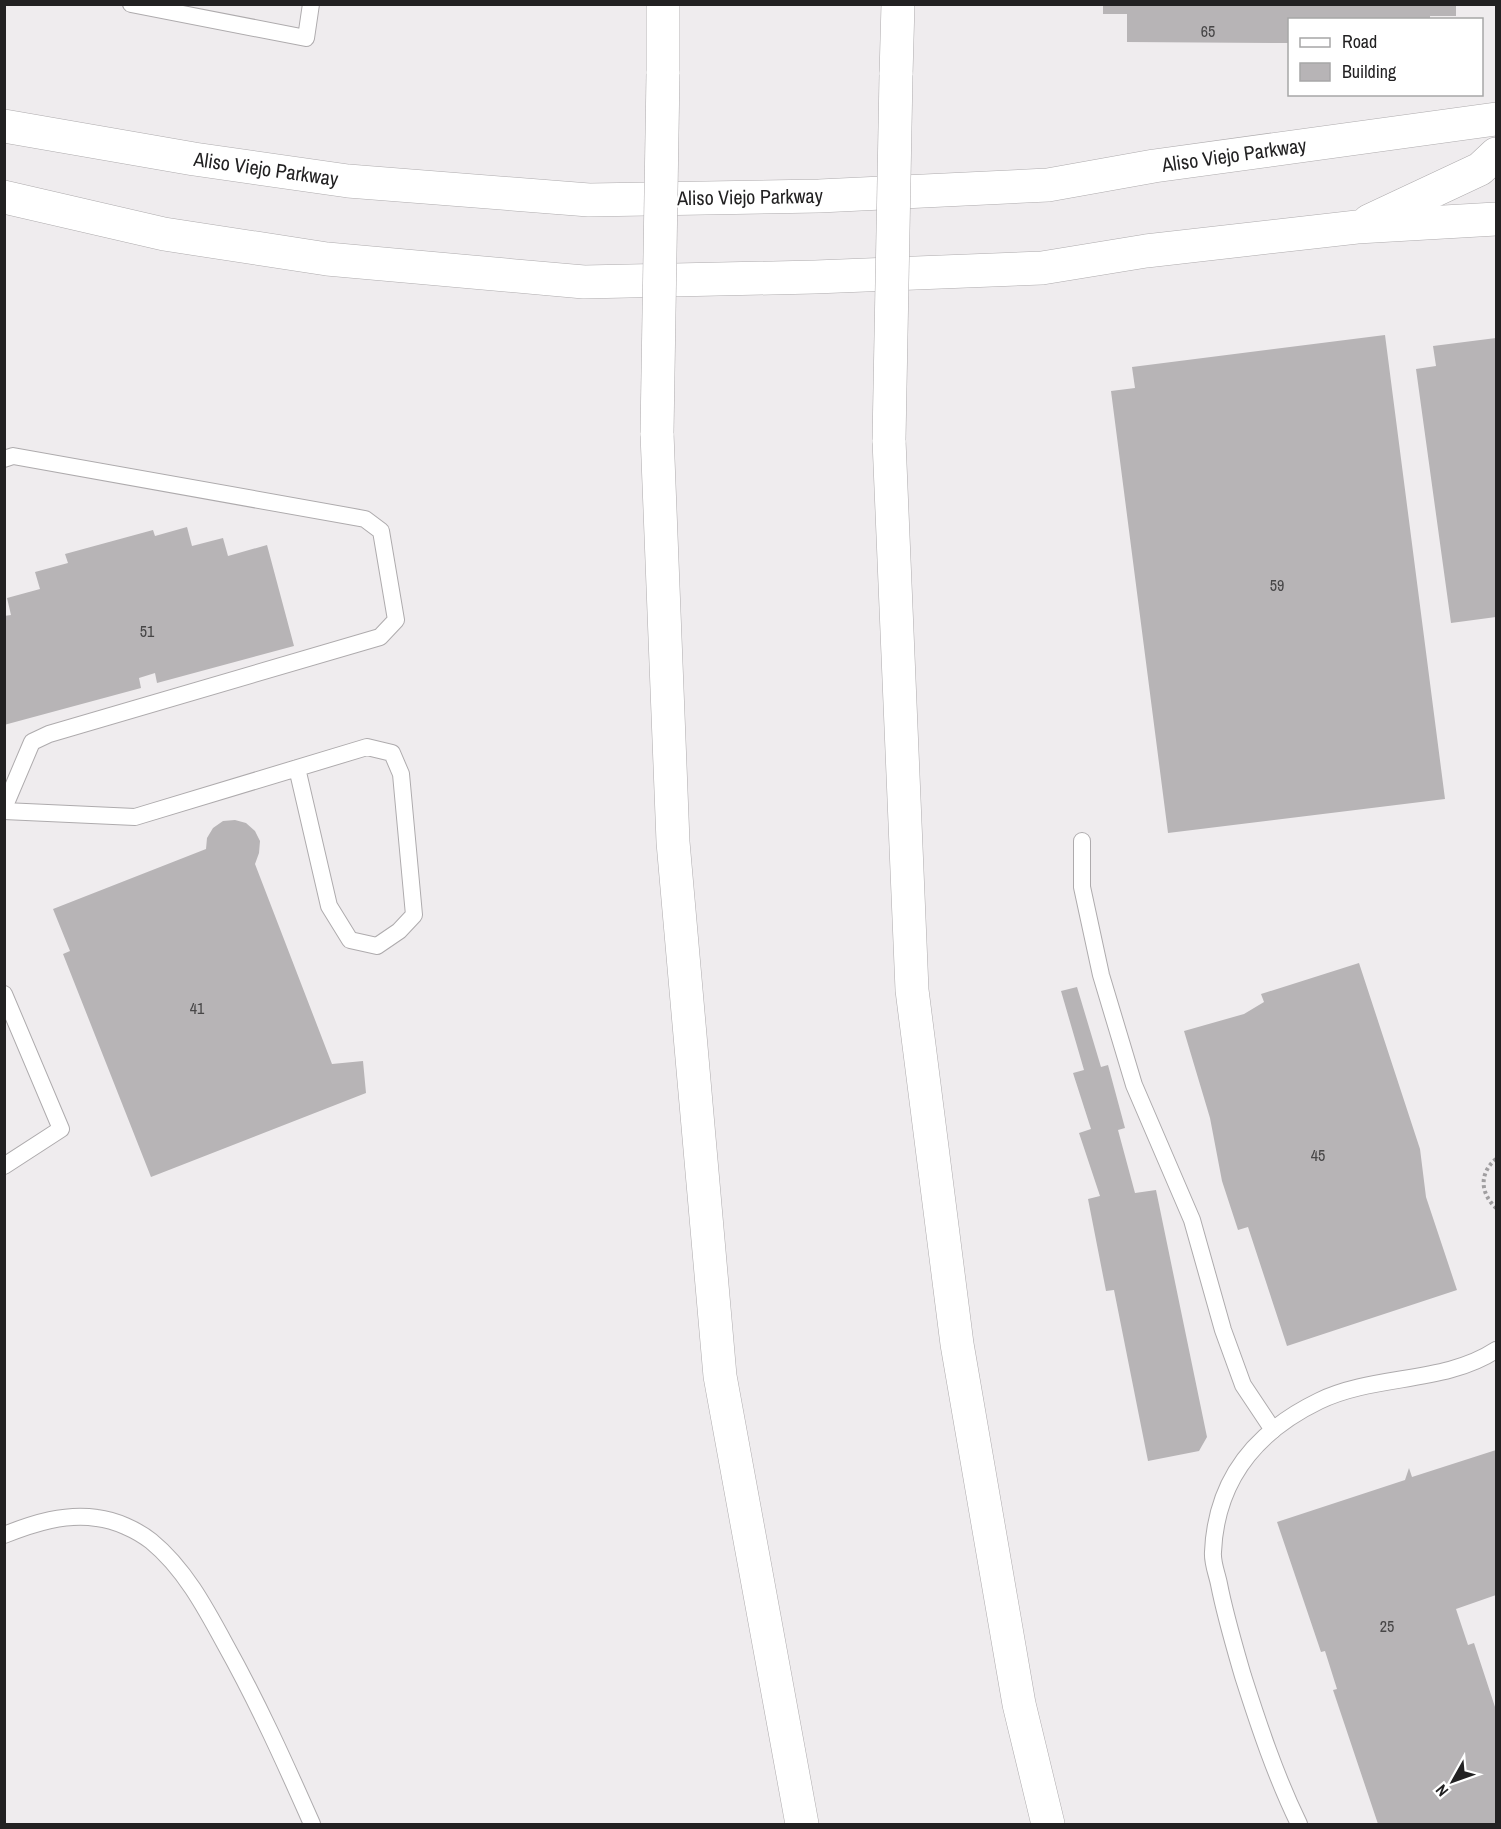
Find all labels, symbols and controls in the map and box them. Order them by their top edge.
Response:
legend [1288,18,1483,96]
house number: 65 [1201,20,1215,42]
text: Road [1342,29,1377,54]
text: Building [1342,59,1397,84]
street label: Aliso Viejo Parkway [1159,131,1309,178]
street label: Aliso Viejo Parkway [191,145,341,192]
street label: Aliso Viejo Parkway [676,182,824,211]
house number: 59 [1270,574,1284,596]
house number: 51 [140,620,155,642]
house number: 41 [190,997,205,1019]
house number: 45 [1311,1144,1325,1166]
house number: 25 [1380,1615,1394,1637]
north arrow [1423,1751,1483,1811]
text: N [1430,1780,1453,1801]

